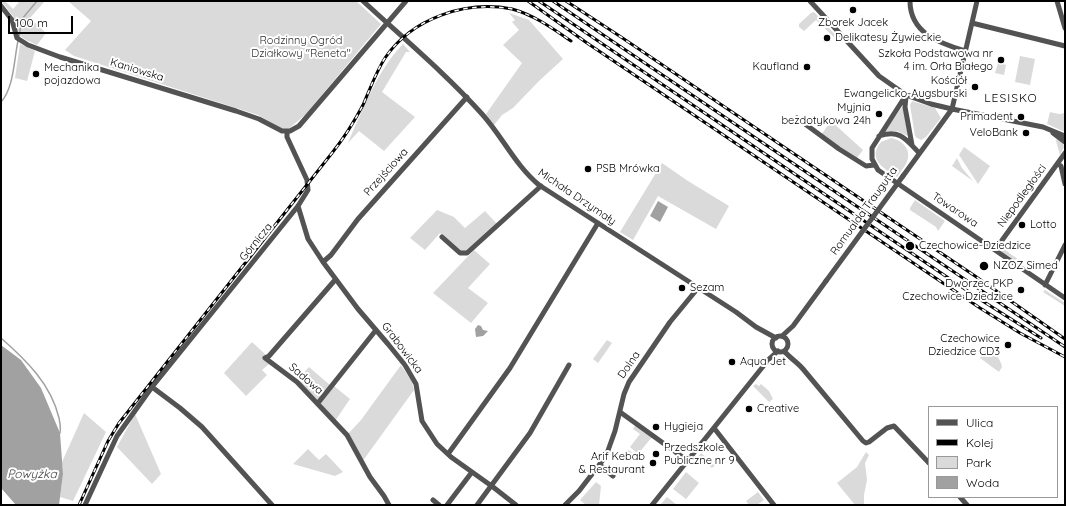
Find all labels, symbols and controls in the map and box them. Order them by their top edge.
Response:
marker: Zborek Jacek [848,5,858,15]
scale bar [10,8,75,34]
text: 100 m [15,15,48,30]
place label: Zborek Jacek [818,16,888,30]
place label: Delikatesy Żywieckie [835,31,941,45]
marker: Delikatesy Żywieckie [822,33,832,43]
park label: Rodzinny Ogród Działkowy "Reneta" [251,34,351,60]
place label: Szkoła Podstawowa nr 4 im. Orła Białego [878,47,993,73]
marker: Szkoła Podstawowa nr 4 im. Orła Białego [996,55,1006,65]
street label: Kaniowska [109,56,165,84]
place label: Kaufland [753,60,799,74]
place label: Mechanika pojazdowa [44,61,100,87]
marker: Kaufland [802,62,812,72]
marker: Mechanika pojazdowa [31,69,41,79]
place label: Kościół Ewangelicko-Augsburski [844,74,967,100]
marker: Kościół Ewangelicko-Augsburski [970,82,980,92]
district label: LESISKO [984,91,1038,105]
place label: Myjnia bezdotykowa 24h [781,101,871,127]
marker: Myjnia bezdotykowa 24h [874,109,884,119]
place label: Primadent [960,110,1013,124]
marker: Primadent [1016,112,1026,122]
place label: VeloBank [970,126,1018,140]
marker: VeloBank [1021,128,1031,138]
street label: Przejściowa [361,145,411,199]
place label: PSB Mrówka [596,162,660,176]
street label: Niepodległości [995,162,1049,230]
marker: PSB Mrówka [583,164,593,174]
street label: Romualda Traugutta [828,164,900,258]
street label: Michała Drzymały [535,166,619,228]
street label: Towarowa [930,190,980,230]
place label: Lotto [1030,218,1057,232]
street label: Górnicza [237,220,275,264]
marker: Lotto [1017,220,1027,230]
place label: Czechowice-Dziedzice [919,239,1031,253]
marker: Czechowice-Dziedzice [904,240,916,252]
place label: NZOZ Simed [993,259,1058,273]
marker: NZOZ Simed [978,260,990,272]
place label: Dworzec PKP Czechowice Dziedzice [902,277,1013,303]
place label: Sezam [690,281,724,295]
marker: Sezam [677,283,687,293]
marker: Dworzec PKP Czechowice Dziedzice [1016,285,1026,295]
street label: Grabowicka [379,320,425,376]
place label: Czechowice Dziedzice CD3 [928,332,1000,358]
marker: Czechowice Dziedzice CD3 [1003,340,1013,350]
street label: Dolna [615,349,643,381]
place label: Aqua Jet [740,355,786,369]
marker: Aqua Jet [727,357,737,367]
street label: Sadowa [286,361,326,397]
place label: Creative [757,402,799,416]
marker: Creative [744,404,754,414]
legend [928,406,1058,498]
text: Ulica [966,415,993,430]
place label: Hygieja [664,420,703,434]
marker: Hygieja [651,422,661,432]
text: Kolej [966,435,994,450]
place label: Przedszkole Publiczne nr 9 [664,441,735,467]
marker: Przedszkole Publiczne nr 9 [651,449,661,459]
place label: Arif Kebab & Restaurant [578,450,645,476]
text: Park [966,455,991,470]
marker: Arif Kebab & Restaurant [648,458,658,468]
water label: Powyżka [7,467,57,481]
text: Woda [966,475,999,490]

